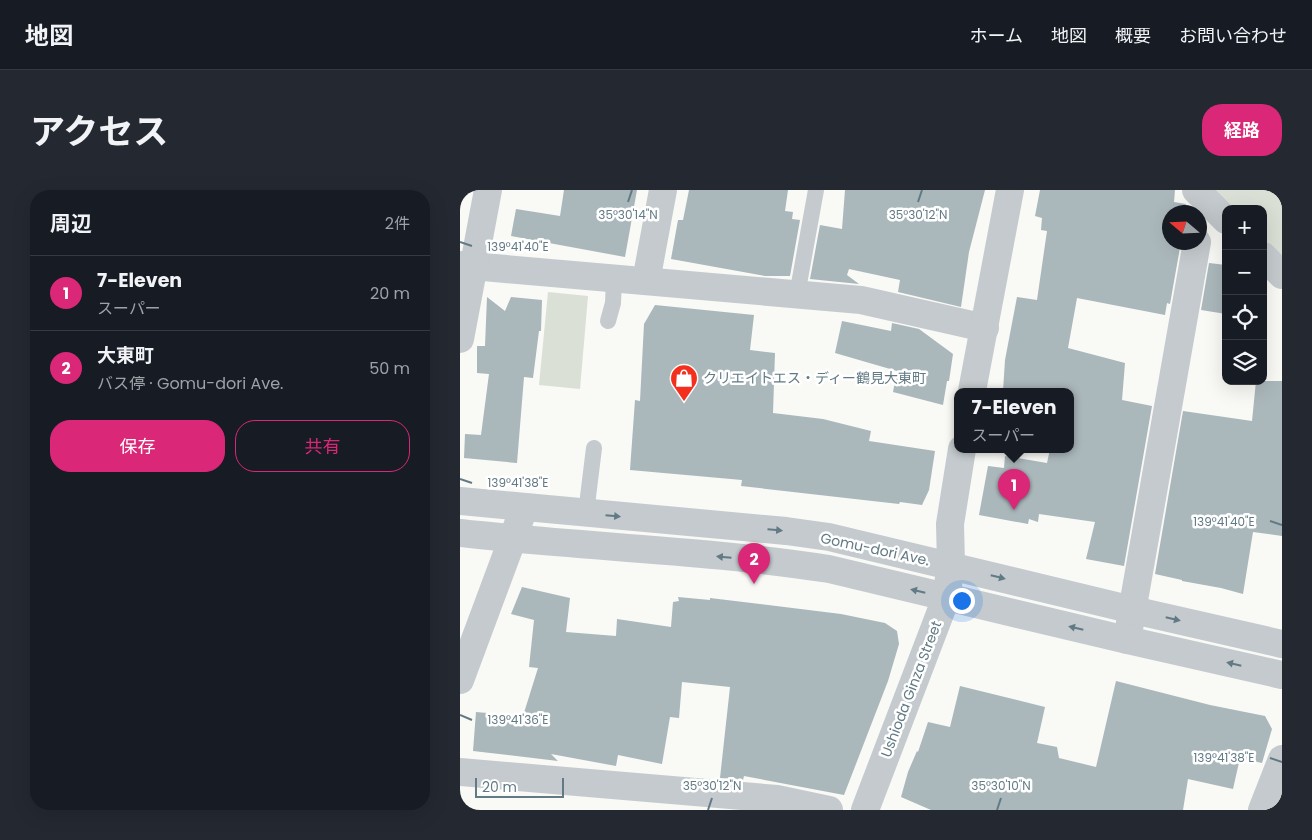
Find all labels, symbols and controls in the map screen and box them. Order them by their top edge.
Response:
text: 地図 [25,19,73,52]
text: ホーム [970,23,1023,48]
text: 地図 [1051,23,1087,48]
text: 概要 [1115,23,1151,48]
text: お問い合わせ [1179,23,1287,48]
button: 経路 [1202,104,1282,156]
text: アクセス [30,107,168,156]
north arrow [1162,205,1207,250]
map controls [1222,205,1267,385]
button: + [1222,205,1267,250]
text: 35°30'14"N [598,206,658,223]
text: 35°30'12"N [889,206,947,223]
text: 周辺 [50,209,92,238]
text: 2件 [385,212,410,235]
text: 139°41'40"E [487,238,549,255]
button: − [1222,250,1267,295]
text: 7-Eleven [97,267,182,294]
text: 1 [63,282,69,305]
text: 20 m [370,282,410,305]
button: locate [1222,295,1267,340]
text: スーパー [97,297,161,320]
button: layers [1222,340,1267,385]
text: 大東町 [97,342,154,369]
text: 2 [61,357,71,380]
text: 50 m [369,357,410,380]
shop icon: クリエイトエス・ディー鶴見大東町 [669,363,699,402]
place label: クリエイトエス・ディー鶴見大東町 [703,368,926,388]
text: バス停 · Gomu-dori Ave. [97,372,283,395]
popup [954,388,1074,453]
text: 7-Eleven [971,394,1057,421]
button: 保存 [50,420,225,472]
button: 共有 [235,420,410,472]
text: スーパー [971,424,1035,447]
pin: 1 [998,469,1030,510]
text: 139°41'38"E [488,474,549,491]
one-way arrow [605,512,621,520]
text: 139°41'40"E [1193,513,1255,530]
one-way arrow [767,527,783,535]
street label: Gomu-dori Ave. [819,528,931,570]
pin: 2 [738,543,770,584]
one-way arrow [715,553,731,561]
one-way arrow [991,573,1006,581]
one-way arrow [910,587,925,595]
your location [949,588,975,614]
one-way arrow [1166,615,1181,623]
street label: Ushioda Ginza Street [876,618,946,760]
one-way arrow [1068,624,1083,632]
one-way arrow [1227,660,1242,668]
text: 139°41'36"E [487,711,549,728]
text: 139°41'38"E [1194,749,1255,766]
scale bar [475,775,564,798]
text: 20 m [482,777,517,797]
text: 35°30'12"N [683,777,741,794]
text: 35°30'10"N [971,777,1031,794]

